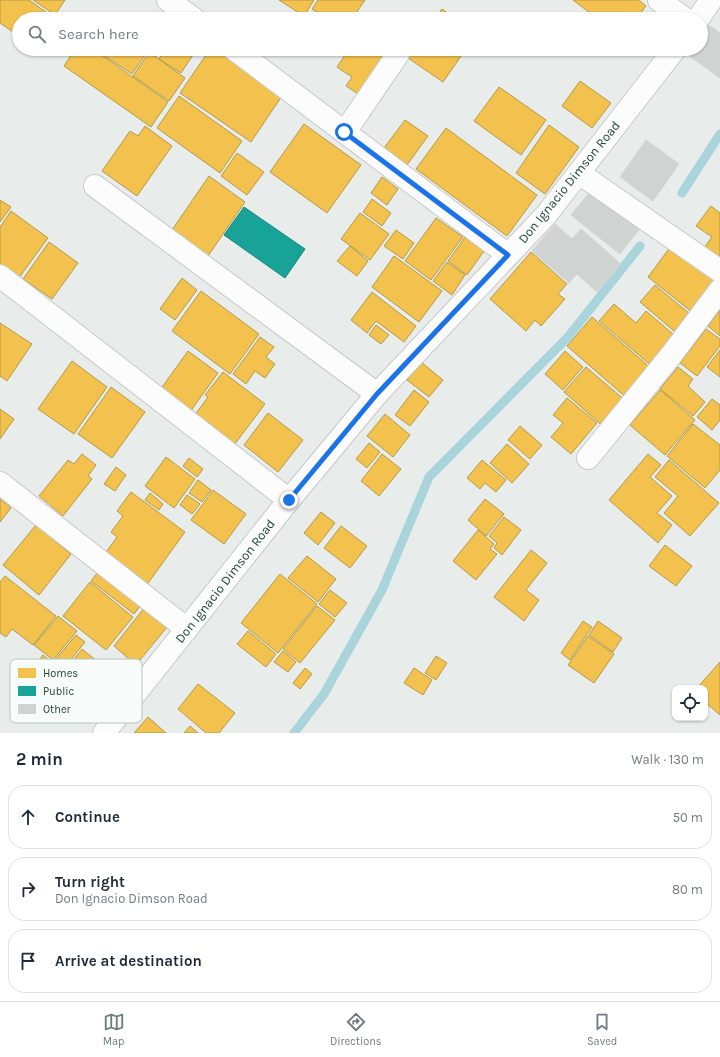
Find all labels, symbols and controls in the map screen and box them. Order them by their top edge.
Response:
search box [12,12,708,56]
icon: search [26,23,48,45]
text: Search here [58,25,139,43]
street label: Don Ignacio Dimson Road [515,118,623,246]
route start [335,123,353,141]
route end [280,491,298,509]
street label: Don Ignacio Dimson Road [172,516,278,646]
legend [10,659,142,723]
text: Homes [43,667,78,680]
text: Public [43,685,75,698]
map controls [672,685,708,721]
button: locate [672,685,708,721]
text: Other [43,703,71,716]
text: 2 min [16,749,63,769]
text: Walk · 130 m [631,752,704,767]
icon: ahead [17,806,39,828]
text: Continue [55,808,120,826]
text: 50 m [673,810,703,825]
text: Turn right [55,873,125,891]
icon: right [17,878,39,900]
text: 80 m [672,882,703,897]
text: Don Ignacio Dimson Road [55,891,208,906]
icon: arrive [17,950,39,972]
text: Arrive at destination [55,952,202,970]
tab: Map [103,1011,125,1048]
tab: Directions [330,1011,382,1048]
tab: Saved [587,1011,617,1048]

